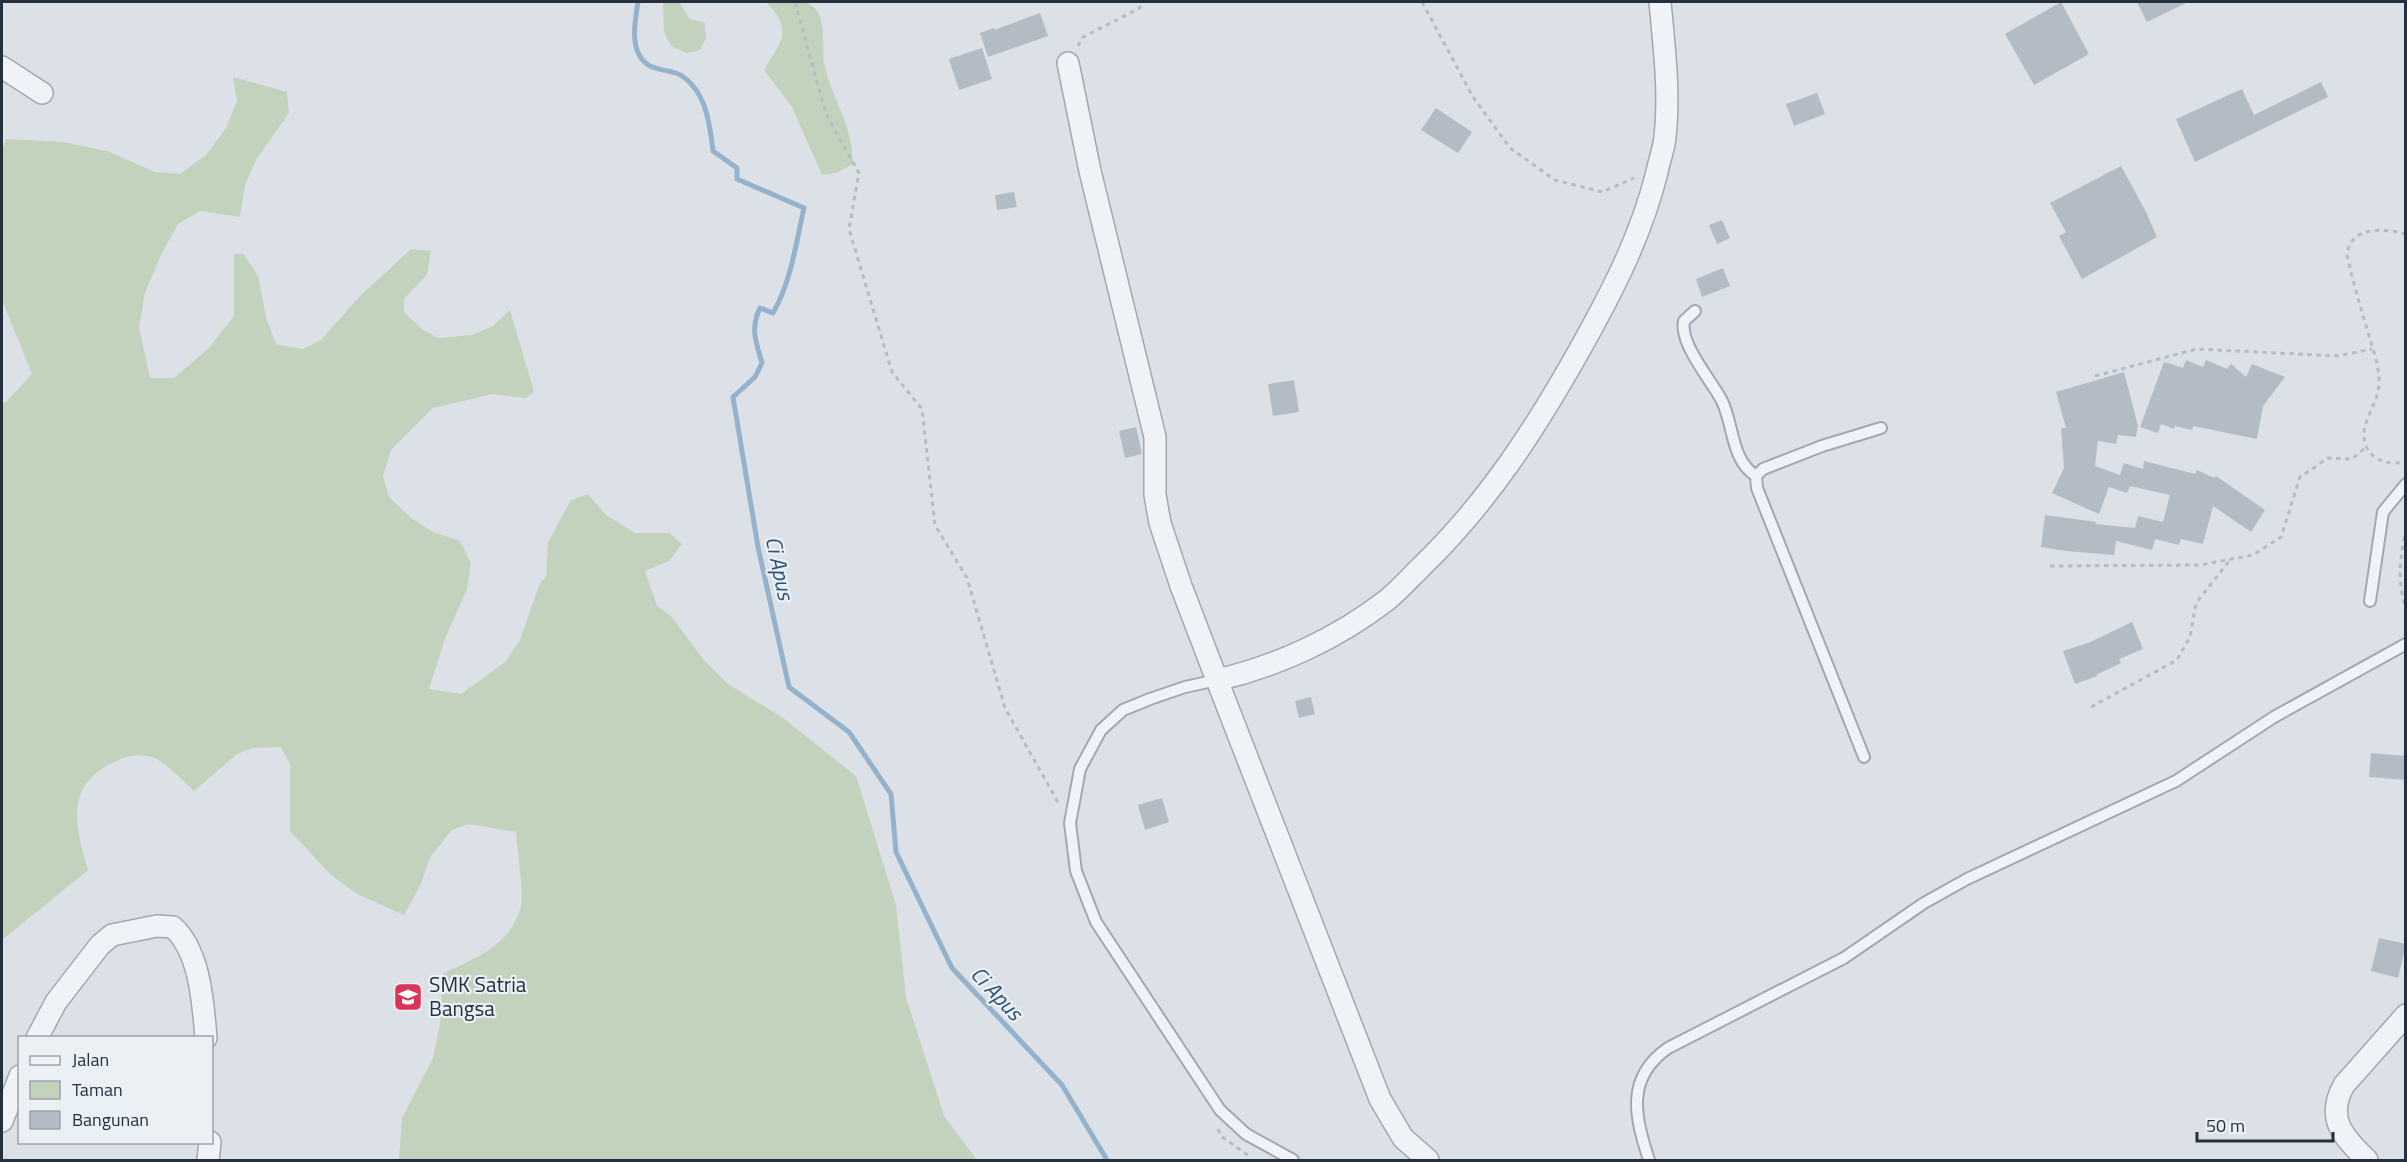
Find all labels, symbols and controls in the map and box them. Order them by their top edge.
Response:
water label: Ci Apus [757,533,804,604]
water label: Ci Apus [963,958,1032,1029]
place label: SMK Satria Bangsa [429,968,527,1024]
school or university icon: SMK Satria Bangsa [392,981,424,1013]
legend [18,1036,213,1144]
text: Jalan [72,1046,109,1073]
text: Taman [72,1076,123,1103]
scale bar [2197,1105,2334,1143]
text: Bangunan [72,1106,149,1133]
text: 50 m [2206,1112,2245,1139]

